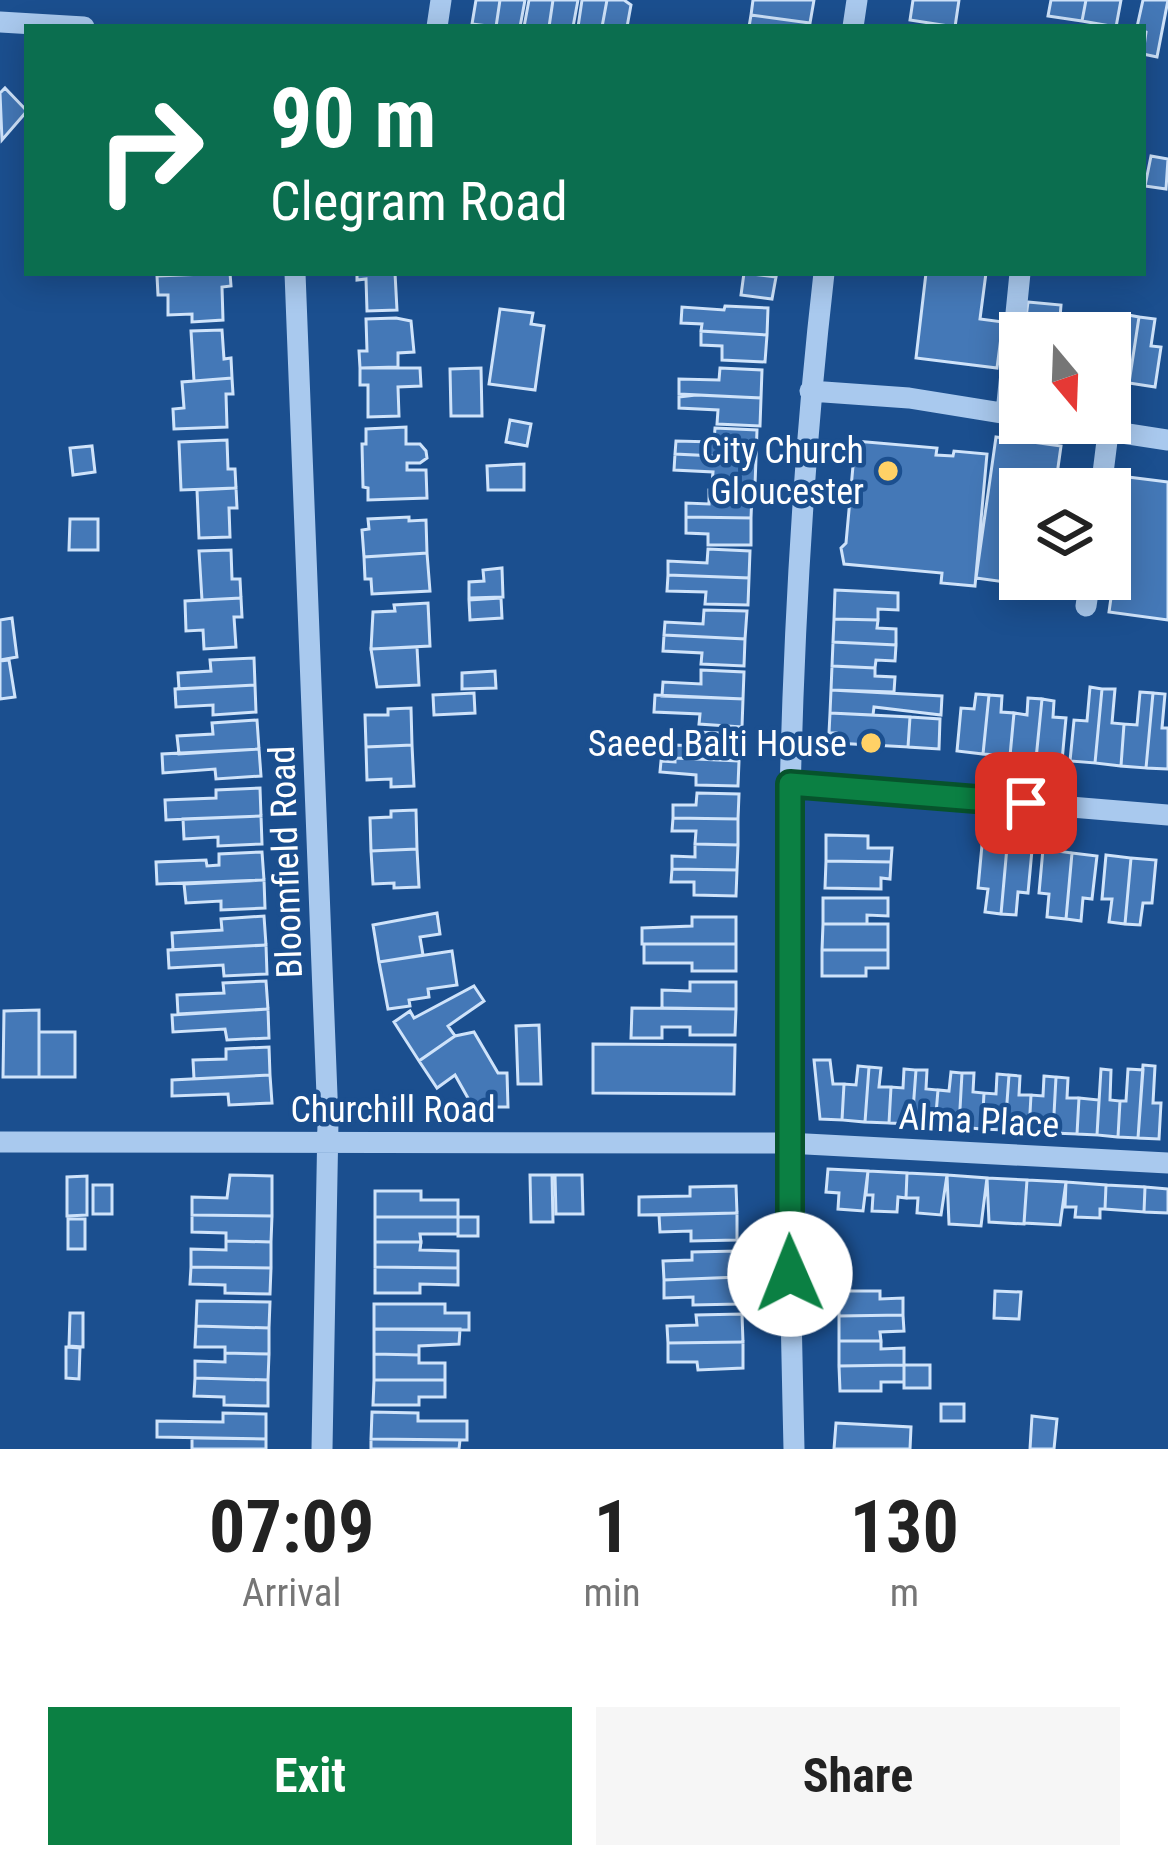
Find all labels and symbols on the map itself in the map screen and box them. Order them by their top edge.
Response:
north arrow [999,312,1131,444]
place label: City Church Gloucester [702,430,864,513]
marker: City Church Gloucester [875,458,901,484]
place label: Saeed Balti House [588,723,847,765]
marker: Saeed Balti House [858,730,884,756]
street label: Bloomfield Road [261,745,311,979]
pin [975,752,1077,854]
street label: Churchill Road [290,1089,496,1131]
street label: Alma Place [898,1096,1060,1146]
position arrow [727,1211,853,1337]

